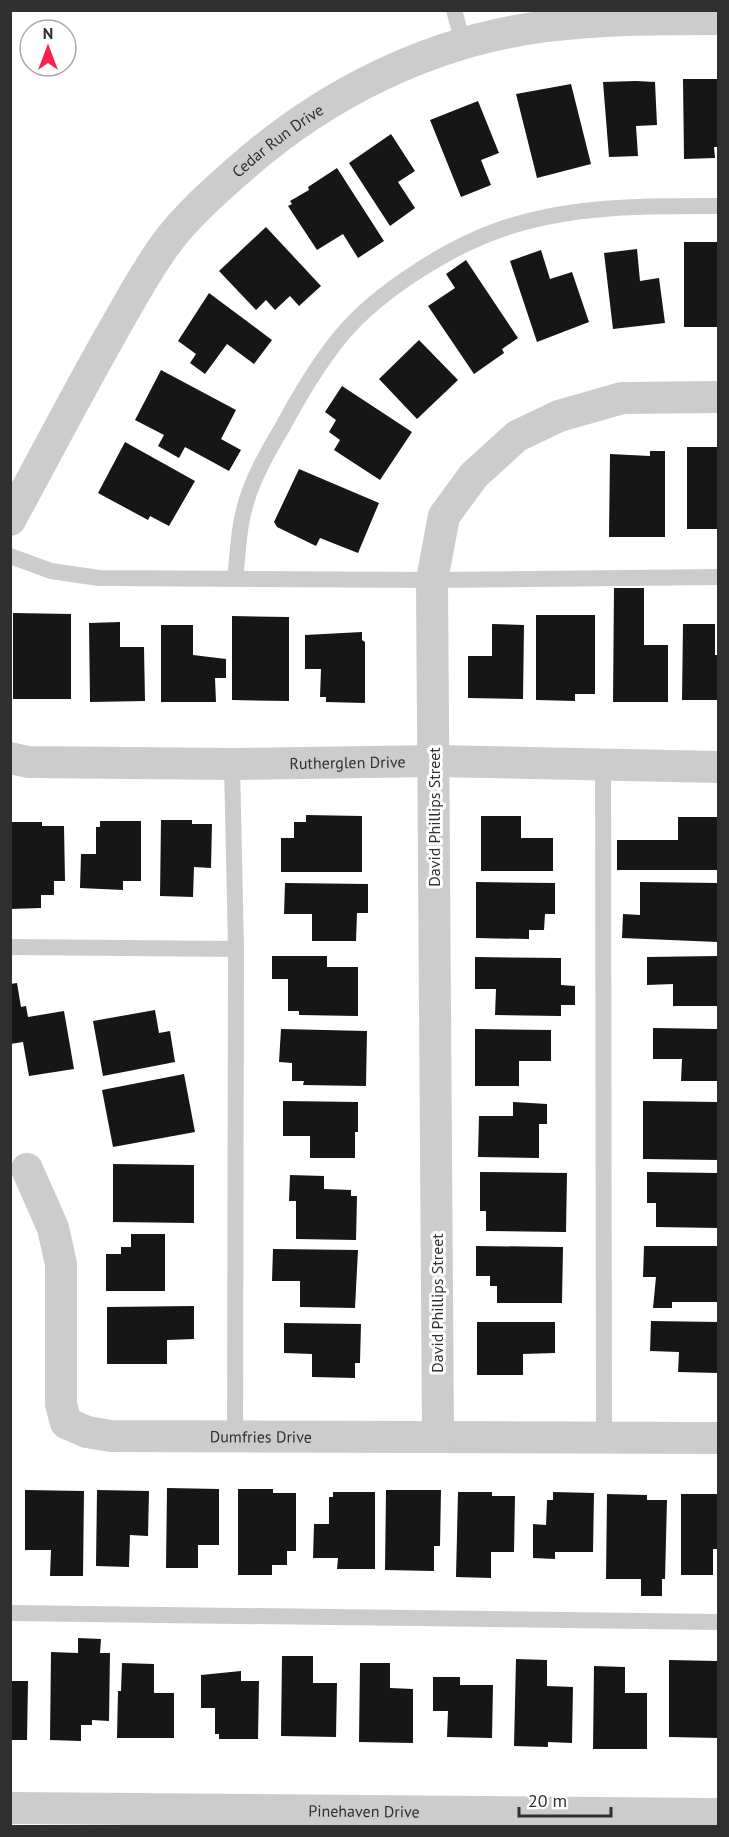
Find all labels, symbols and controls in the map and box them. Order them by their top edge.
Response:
north arrow [18,18,78,78]
text: N [43,23,53,43]
street label: Cedar Run Drive [228,99,327,182]
street label: David Phillips Street [424,747,444,887]
street label: Rutherglen Drive [289,751,406,773]
street label: David Phillips Street [427,1233,447,1373]
street label: Dumfries Drive [210,1426,312,1447]
scale bar [519,1780,610,1818]
text: 20 m [528,1789,567,1812]
street label: Pinehaven Drive [308,1801,420,1821]

